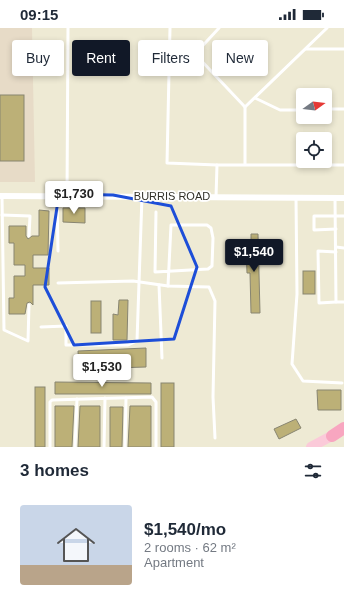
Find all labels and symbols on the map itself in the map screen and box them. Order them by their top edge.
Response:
north arrow [296,88,332,124]
pin: $1,730 [41,181,107,215]
street label: BURRIS ROAD [134,190,210,202]
pin: $1,540 [221,239,287,273]
pin: $1,530 [69,354,135,388]

